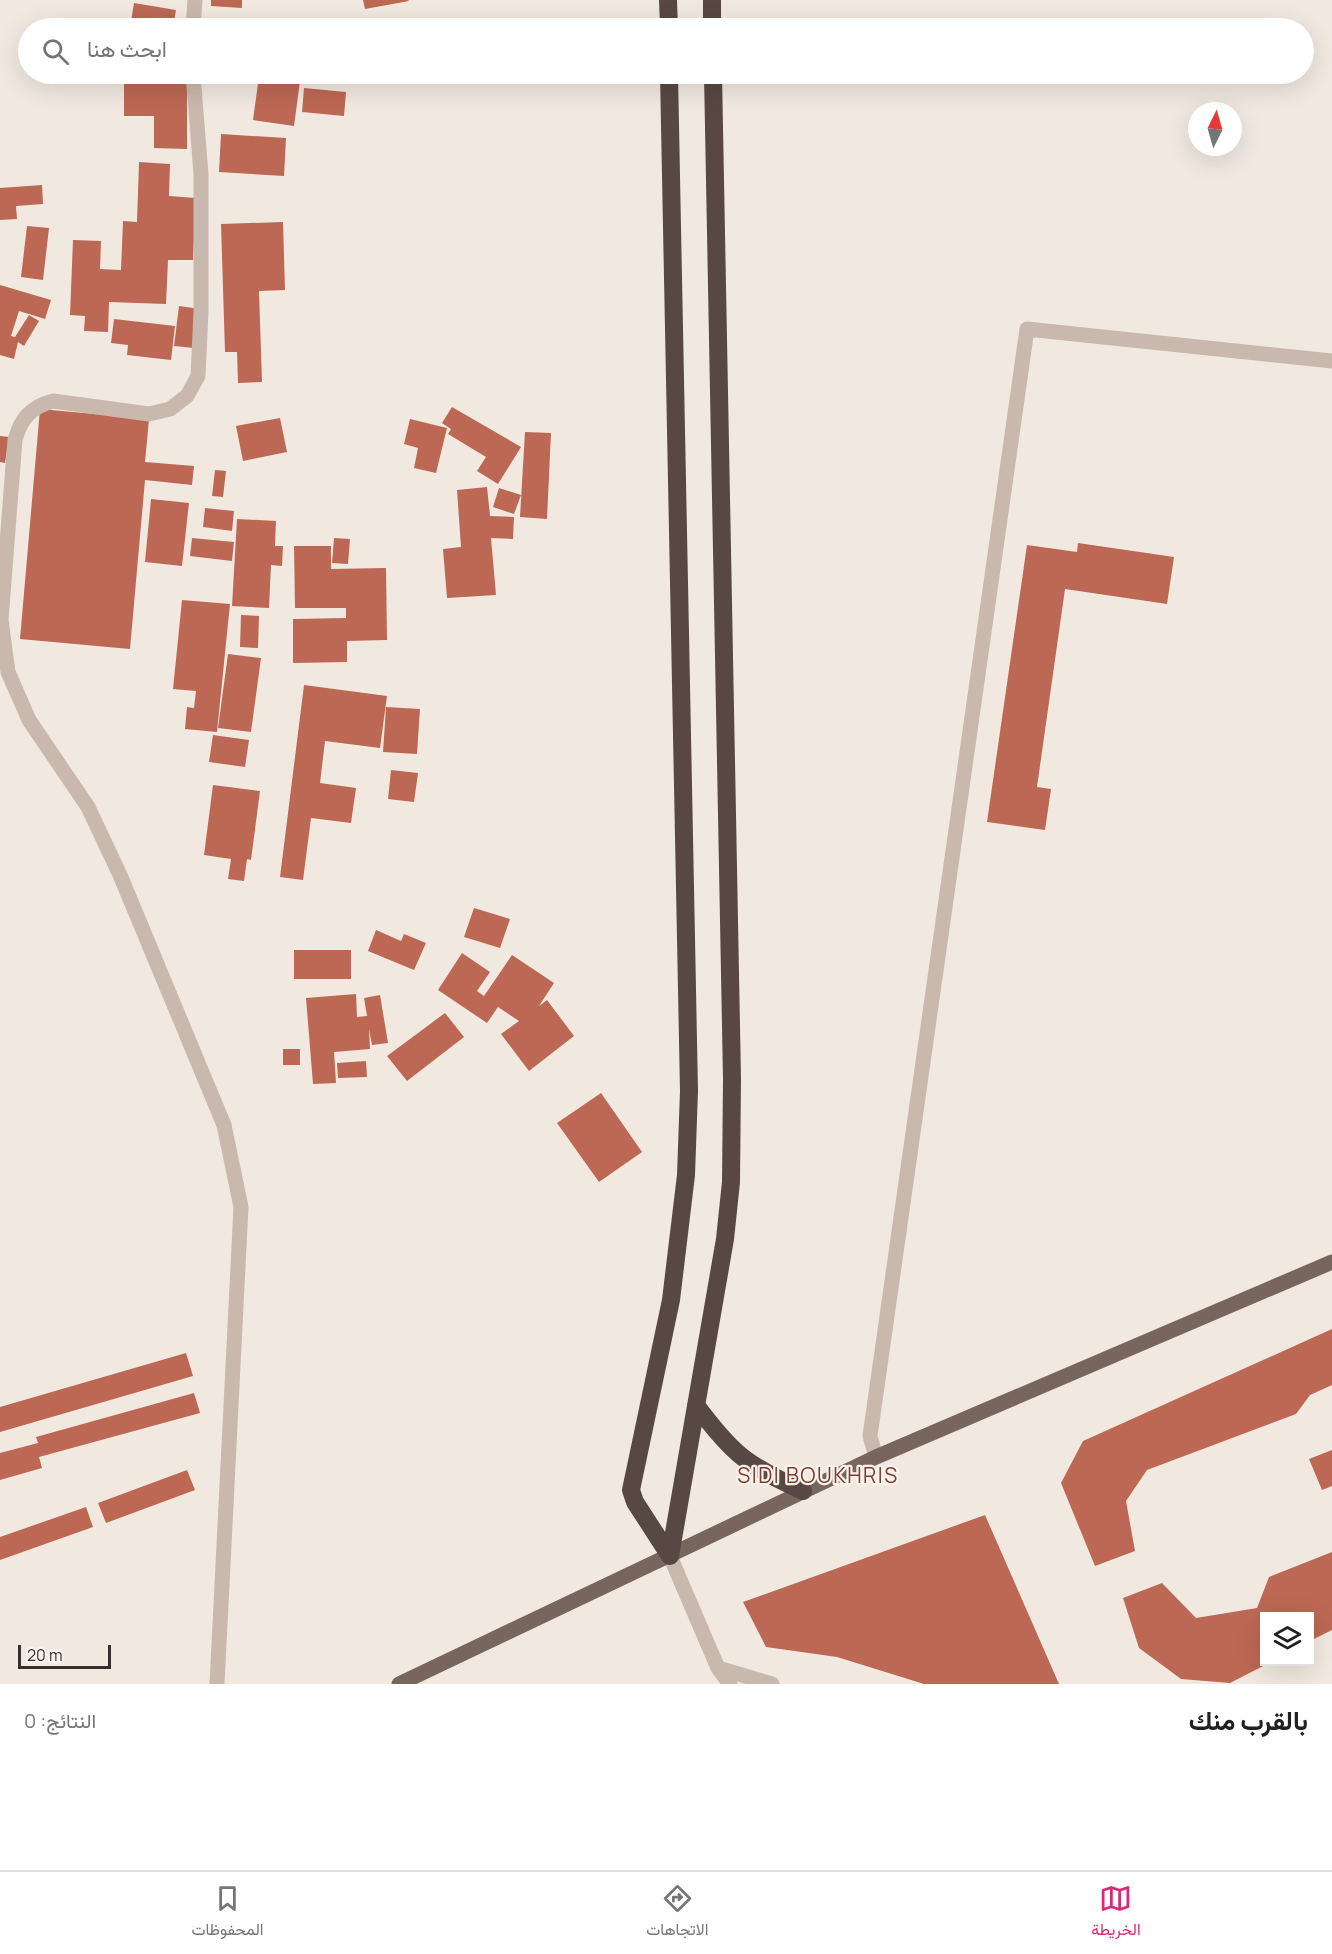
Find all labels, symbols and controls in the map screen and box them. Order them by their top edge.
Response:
search box [18,18,1314,84]
text: ابحث هنا [87,34,167,64]
icon: search [39,35,72,68]
north arrow [1188,102,1242,156]
district label: SIDI BOUKHRIS [737,1461,899,1489]
map controls [1260,1612,1314,1666]
button: layers [1260,1612,1314,1666]
scale bar [18,1642,111,1670]
text: 20 m [27,1644,63,1666]
text: بالقرب منك [1189,1702,1308,1738]
text: النتائج: 0 [24,1707,96,1734]
tab: المحفوظات [191,1882,264,1944]
tab: الاتجاهات [646,1882,708,1944]
tab: الخريطة [1091,1882,1141,1944]

